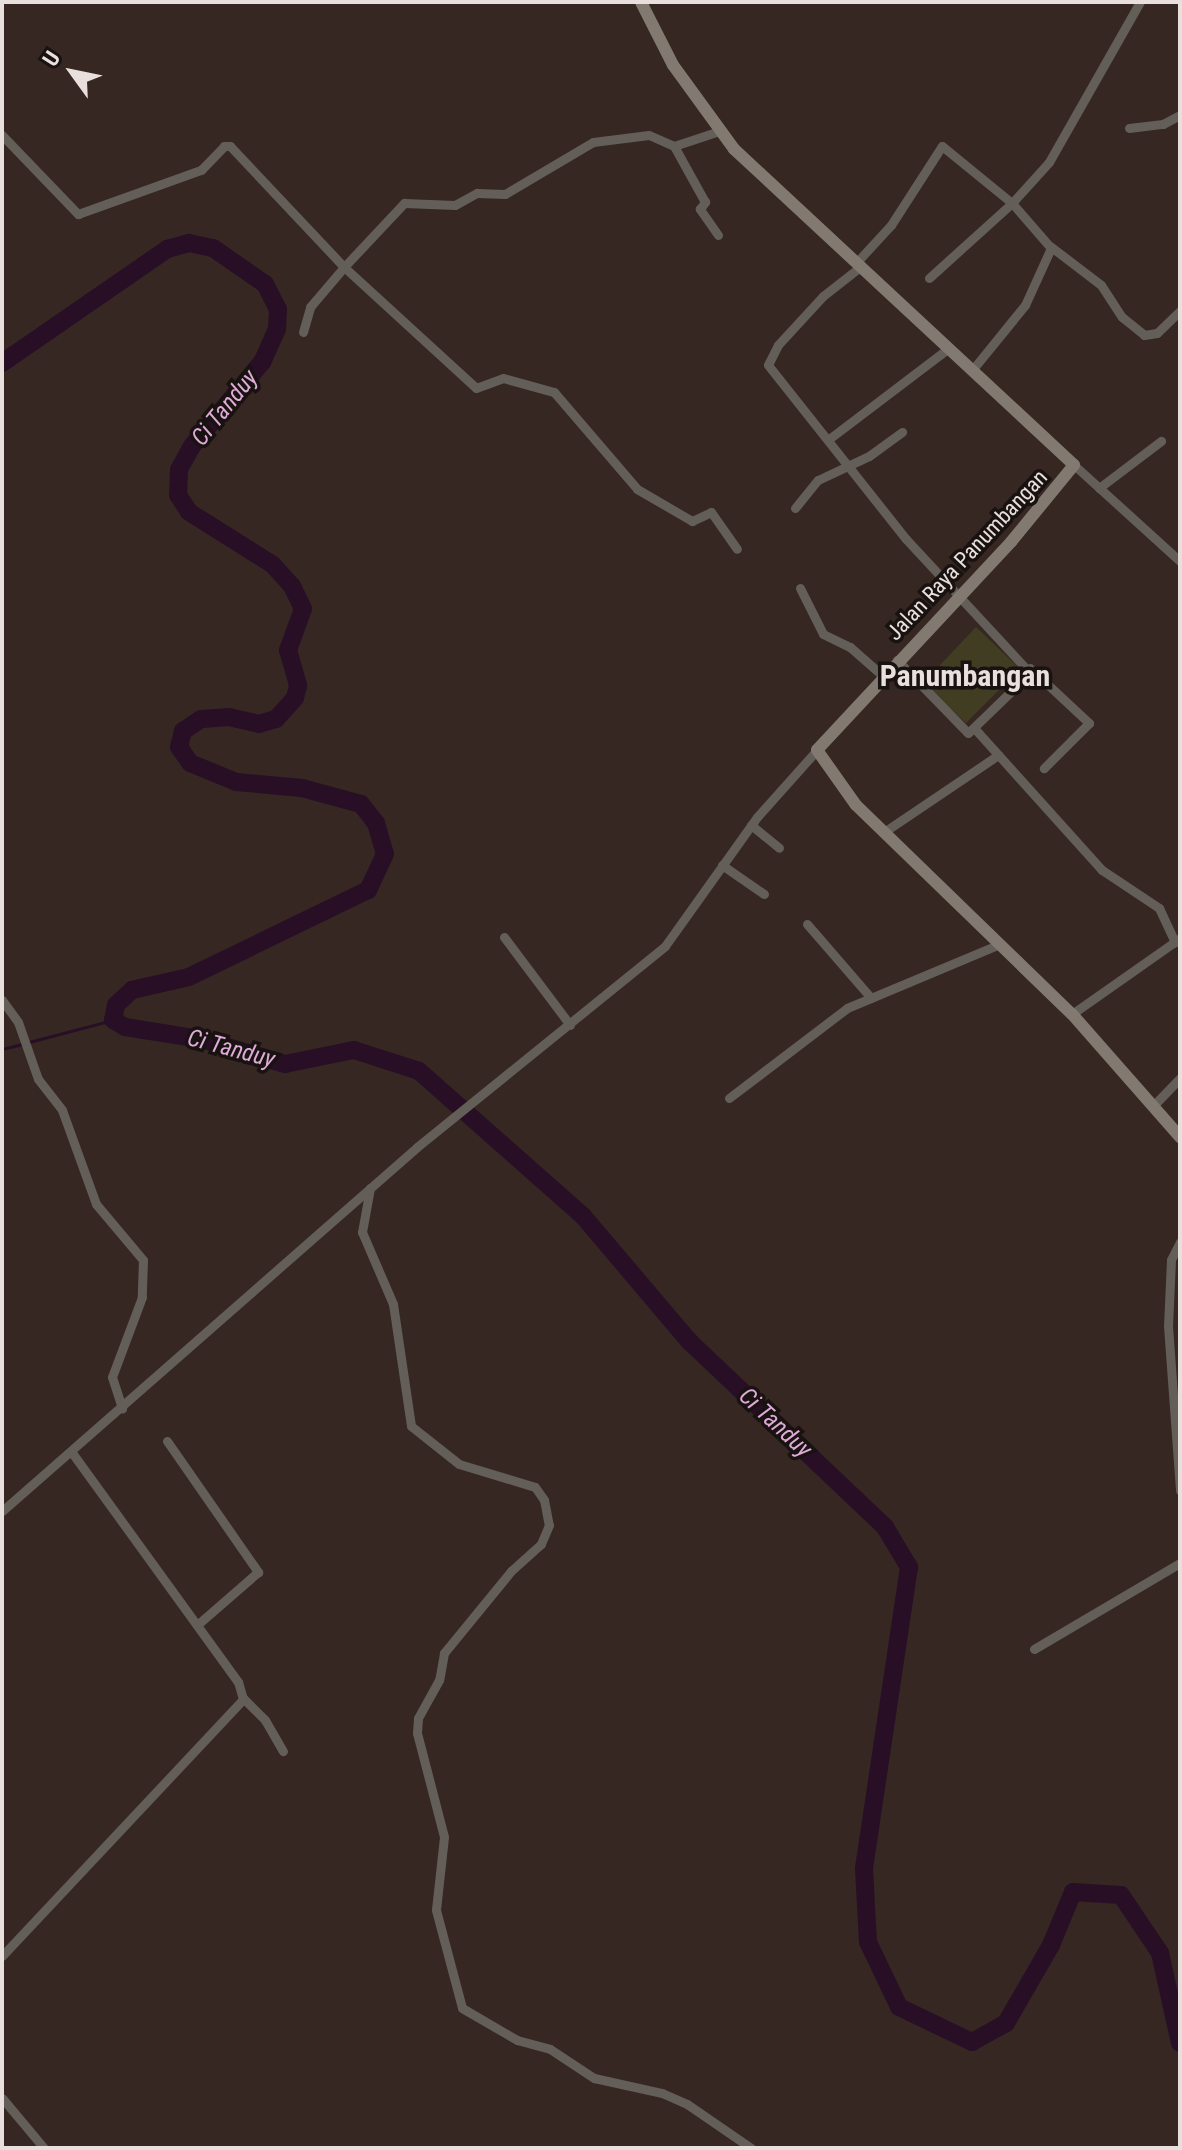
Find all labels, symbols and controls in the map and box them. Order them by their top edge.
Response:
north arrow [32,32,112,112]
text: U [38,47,65,71]
water label: Ci Tanduy [186,364,264,452]
street label: Jalan Raya Panumbangan [881,464,1053,646]
district label: Panumbangan [880,658,1050,694]
water label: Ci Tanduy [184,1023,278,1075]
water label: Ci Tanduy [732,1382,818,1464]

